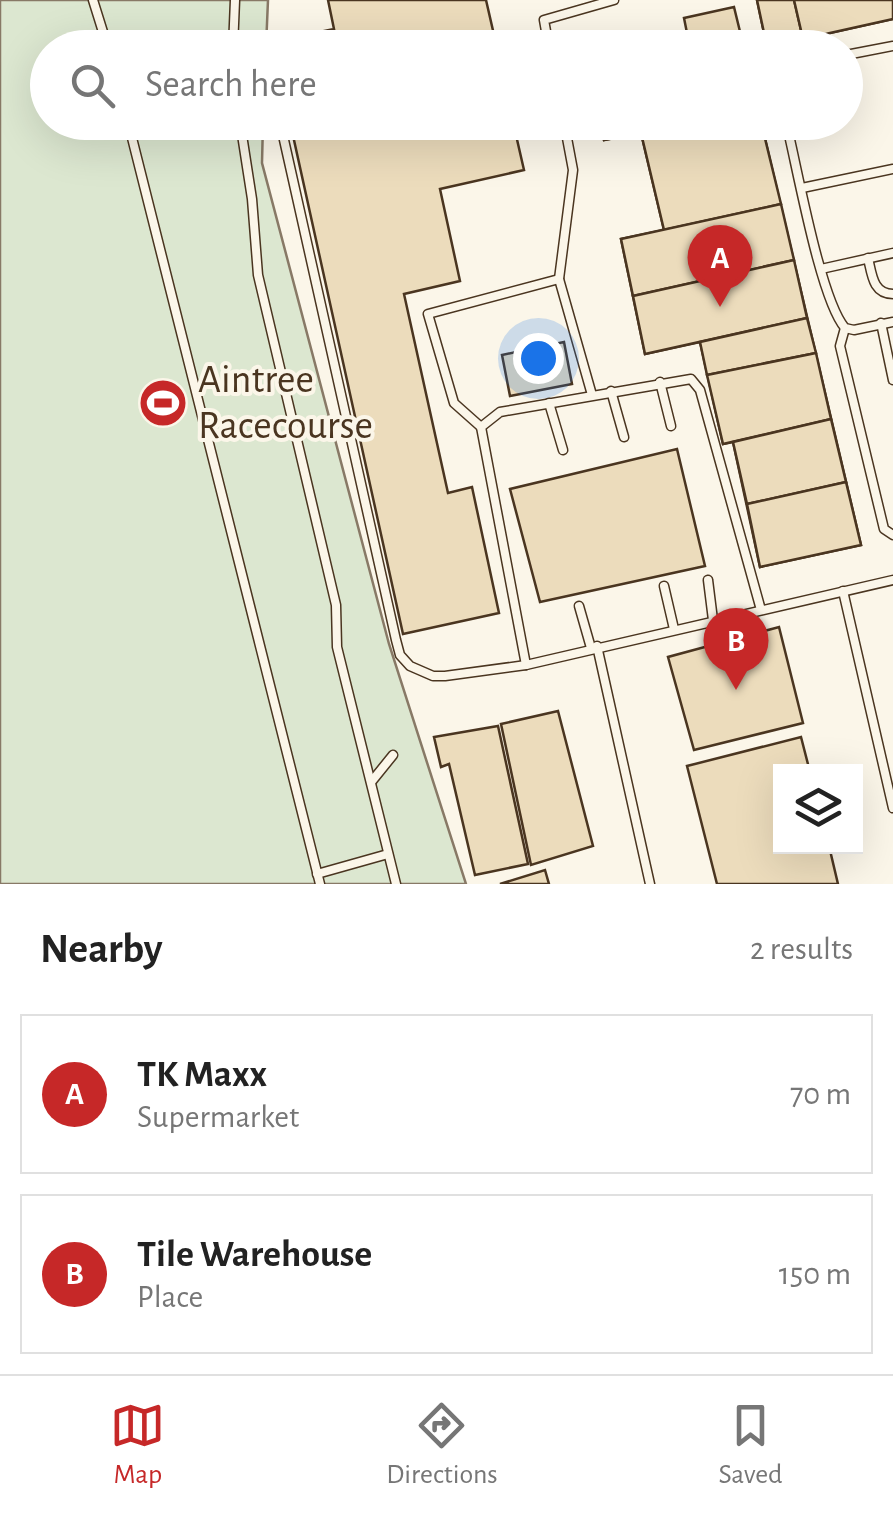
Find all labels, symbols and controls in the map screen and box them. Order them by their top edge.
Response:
search box [30,30,863,140]
icon: search [65,58,120,113]
text: Search here [145,66,317,104]
pin: A [688,224,752,307]
your location [513,333,564,384]
place label: Aintree Racecourse [198,360,373,446]
sports icon: Aintree Racecourse [137,377,189,429]
pin: B [704,608,768,690]
map controls [773,764,863,854]
button: layers [773,764,863,854]
text: Nearby [40,928,163,970]
text: 2 results [750,933,853,965]
text: TK Maxx [137,1056,267,1094]
text: A [65,1078,84,1110]
text: 70 m [790,1078,851,1110]
text: Supermarket [137,1101,299,1133]
text: Tile Warehouse [137,1236,372,1274]
text: B [65,1258,84,1290]
text: 150 m [779,1258,851,1290]
text: Place [137,1281,203,1313]
tab: Map [110,1398,165,1492]
tab: Directions [386,1398,498,1492]
tab: Saved [719,1398,783,1492]

